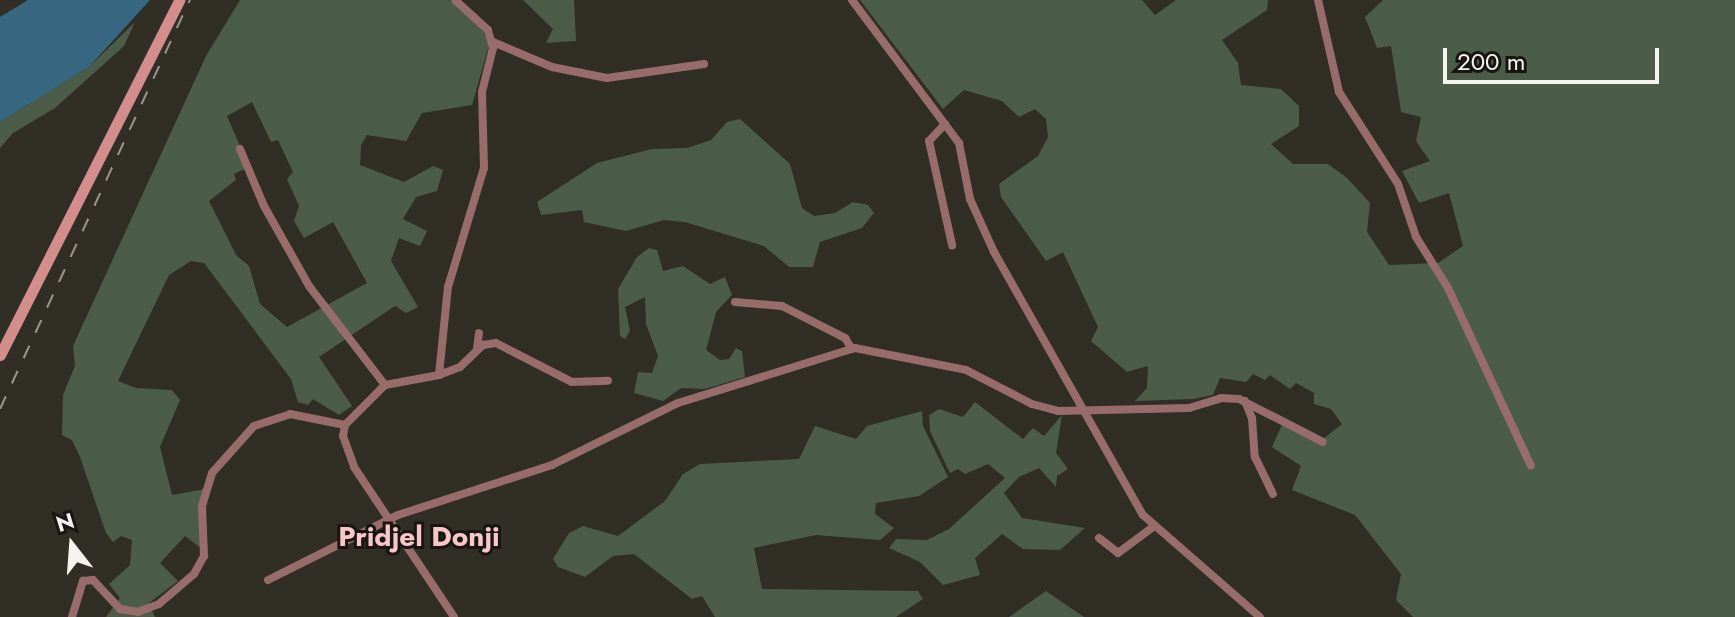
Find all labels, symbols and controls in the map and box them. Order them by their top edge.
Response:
scale bar [1447,32,1663,82]
text: 200 m [1457,44,1525,79]
text: N [52,504,78,540]
north arrow [32,505,112,585]
district label: Pridjel Donji [338,520,500,554]

